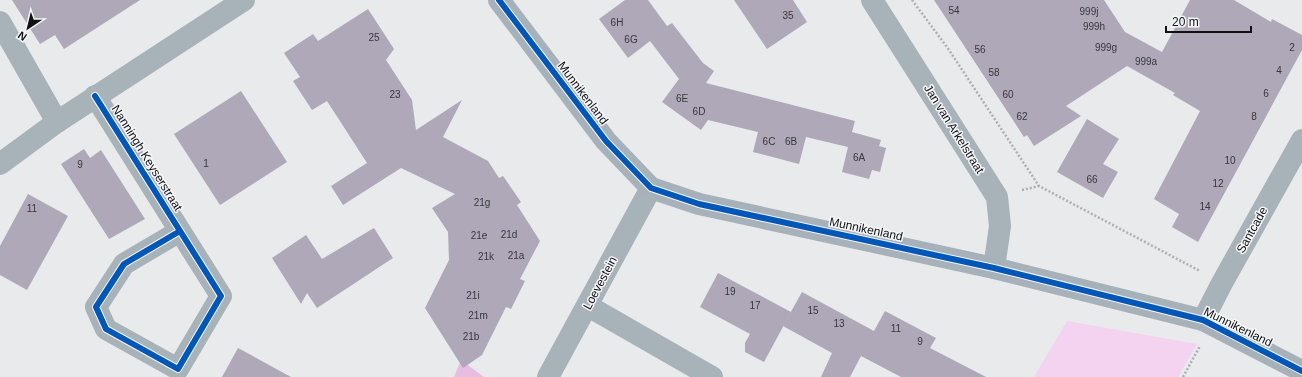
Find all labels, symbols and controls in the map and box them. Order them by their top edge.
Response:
house number: 54 [948,5,960,16]
house number: 999j [1080,6,1098,17]
north arrow [8,8,48,48]
scale bar [1166,8,1251,34]
house number: 35 [782,10,794,21]
text: 20 m [1172,15,1199,29]
house number: 6H [611,17,623,28]
house number: 999h [1083,21,1105,32]
text: N [16,29,29,43]
house number: 25 [368,32,380,43]
house number: 6G [624,34,638,45]
house number: 999g [1095,42,1117,53]
house number: 2 [1289,42,1295,53]
house number: 56 [974,44,986,55]
house number: 999a [1135,56,1158,67]
street label: Munnikenland [555,59,611,127]
house number: 4 [1276,65,1282,76]
house number: 58 [988,67,1000,78]
street label: Jan van Arkelstraat [921,82,987,177]
house number: 6 [1263,88,1269,99]
house number: 23 [389,89,401,100]
house number: 60 [1002,89,1014,100]
house number: 6E [676,93,688,104]
street label: Nanningh Keyserstraat [109,103,186,214]
house number: 6D [693,106,705,117]
house number: 62 [1016,111,1028,122]
house number: 8 [1251,111,1257,122]
house number: 6C [763,136,775,147]
house number: 6B [785,136,797,147]
house number: 6A [853,152,865,163]
house number: 10 [1224,155,1236,166]
house number: 1 [203,158,209,169]
house number: 9 [77,159,83,170]
house number: 66 [1086,174,1098,185]
house number: 12 [1212,178,1224,189]
house number: 21g [474,197,490,208]
house number: 14 [1199,201,1211,212]
house number: 11 [27,203,38,214]
street label: Santcade [1234,204,1271,256]
street label: Munnikenland [828,214,904,244]
house number: 21d [501,229,517,240]
house number: 21e [471,230,488,241]
house number: 21a [508,250,525,261]
house number: 21k [478,251,495,262]
street label: Loevestein [580,254,620,312]
house number: 19 [724,286,736,297]
house number: 21i [466,290,480,301]
house number: 17 [749,300,761,311]
street label: Munnikenland [1201,304,1275,350]
house number: 15 [807,305,819,316]
house number: 21m [468,310,488,321]
house number: 13 [833,318,845,329]
house number: 11 [891,323,902,334]
house number: 21b [463,331,480,342]
house number: 9 [917,336,923,347]

